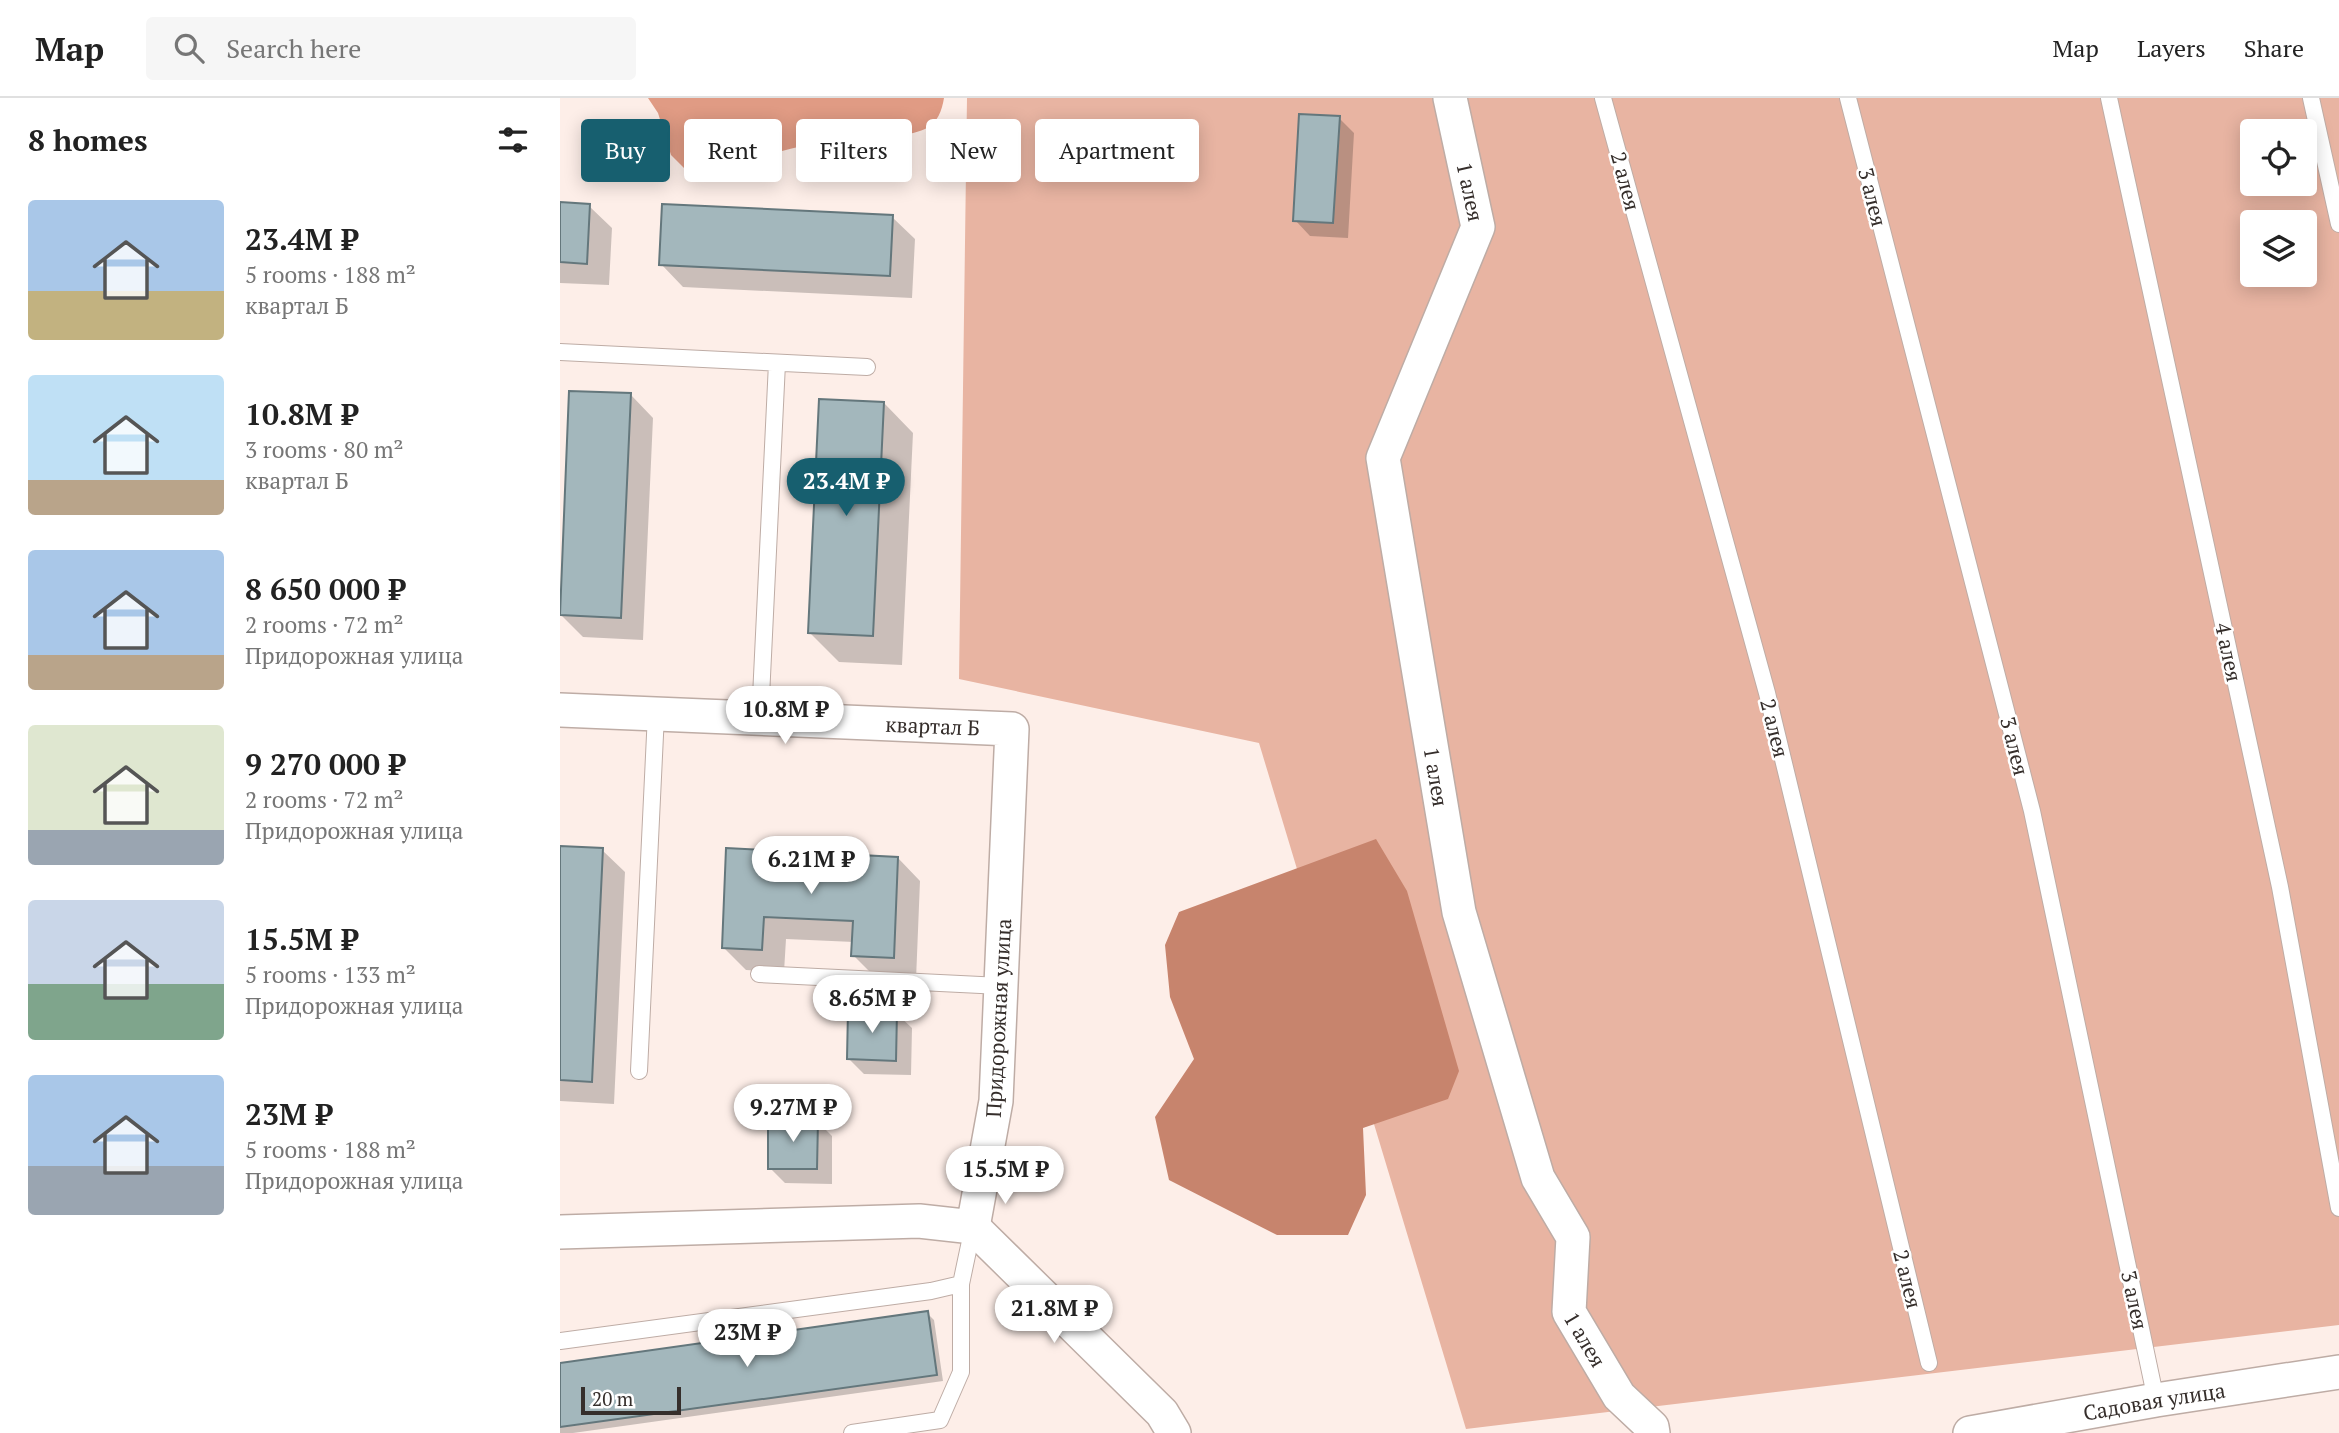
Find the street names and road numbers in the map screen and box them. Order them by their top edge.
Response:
street label: 2 алея [1605,149,1647,213]
street label: 1 алея [1450,160,1490,224]
street label: 3 алея [1852,165,1894,229]
street label: 4 алея [2209,620,2249,684]
street label: 2 алея [1754,696,1796,760]
street label: квартал Б [885,710,981,742]
street label: 3 алея [1994,714,2036,778]
street label: 1 алея [1418,745,1455,809]
street label: Придорожная улица [979,917,1017,1118]
street label: 2 алея [1887,1247,1929,1311]
street label: 3 алея [2115,1268,2155,1332]
street label: 1 алея [1558,1306,1613,1372]
street label: Садовая улица [2081,1376,2228,1427]

